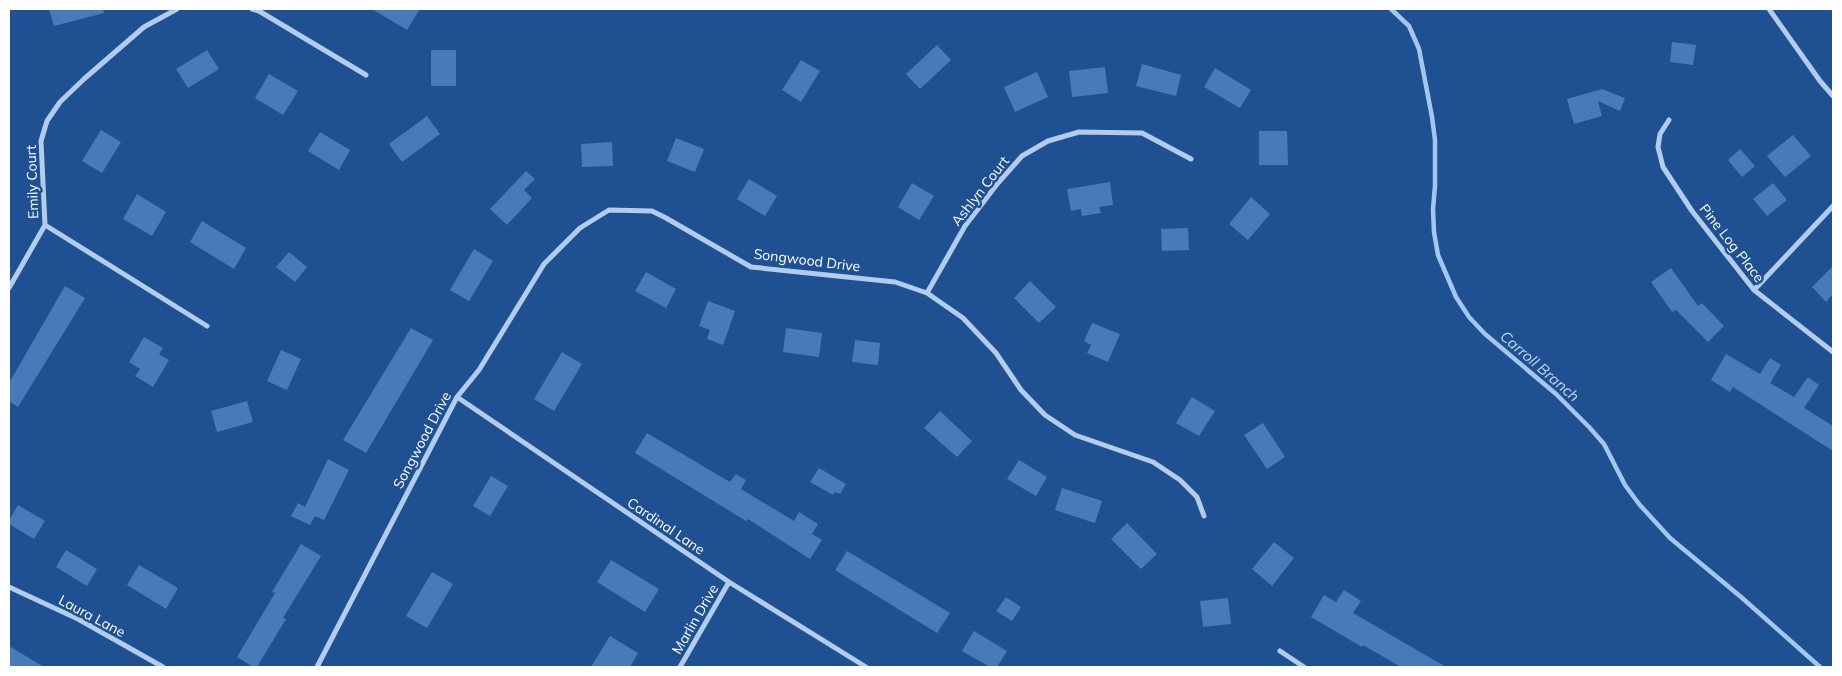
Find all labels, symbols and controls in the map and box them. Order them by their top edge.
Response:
street label: Emily Court [22,145,42,219]
street label: Ashlyn Court [947,152,1013,229]
street label: Pine Log Place [1696,200,1768,286]
street label: Songwood Drive [753,245,861,275]
water label: Carroll Branch [1496,326,1584,406]
street label: Songwood Drive [389,388,455,492]
street label: Cardinal Lane [624,493,708,559]
street label: Marlin Drive [668,581,722,657]
street label: Laura Lane [56,591,128,641]

